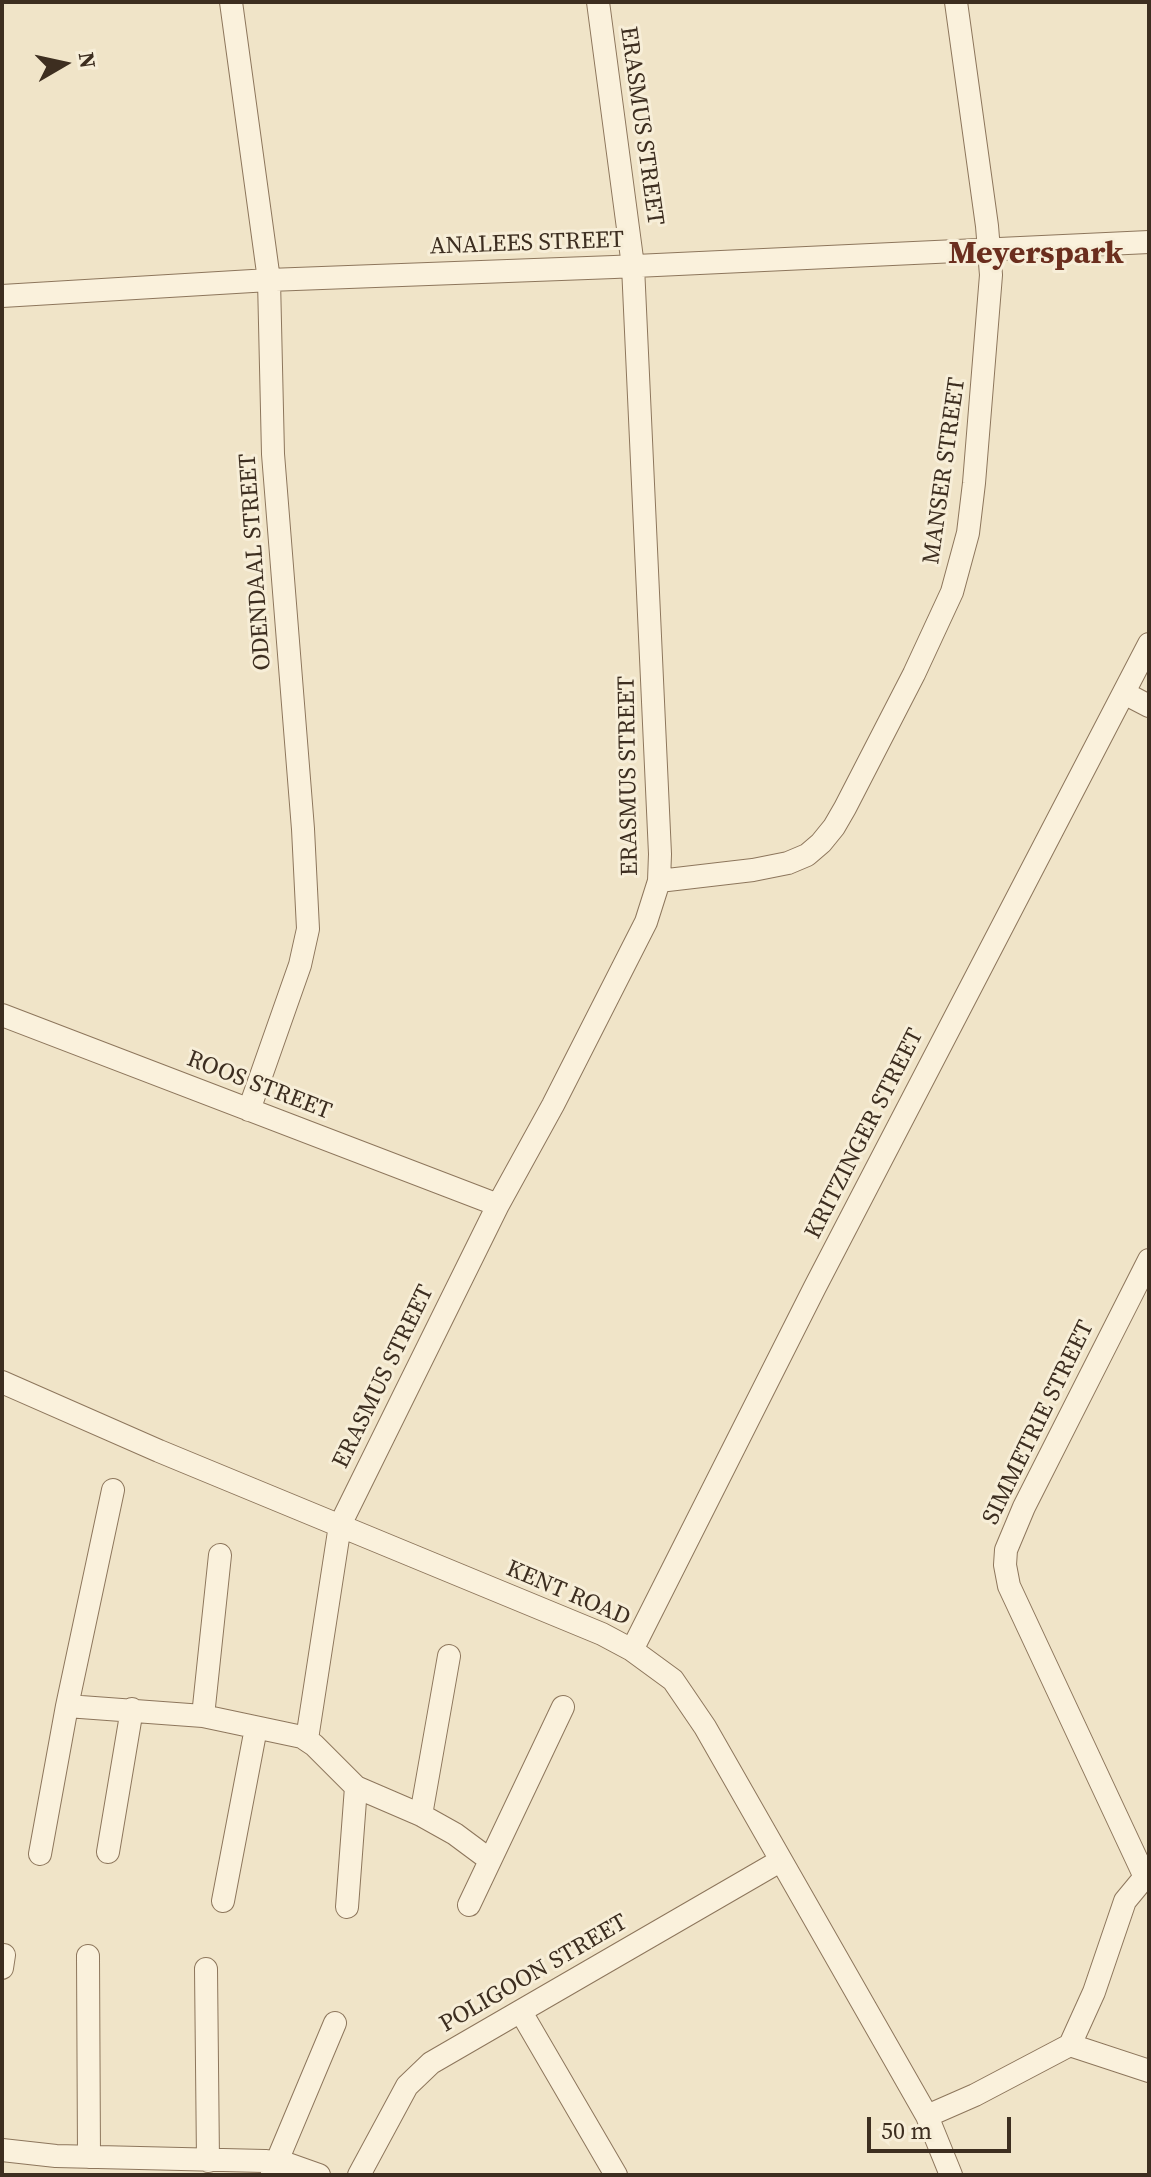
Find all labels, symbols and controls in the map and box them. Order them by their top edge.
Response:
north arrow [24,24,104,104]
street label: ERASMUS STREET [613,25,669,227]
text: N [72,50,104,71]
street label: ANALEES STREET [429,226,625,262]
district label: Meyerspark [948,236,1124,274]
street label: MANSER STREET [918,376,972,566]
street label: ODENDAAL STREET [234,452,278,672]
street label: ERASMUS STREET [613,676,645,876]
street label: KRITZINGER STREET [800,1024,930,1244]
street label: ROOS STREET [183,1045,335,1127]
street label: ERASMUS STREET [327,1281,441,1473]
street label: SIMMETRIE STREET [977,1316,1101,1530]
street label: KENT ROAD [502,1555,634,1633]
street label: POLIGOON STREET [435,1909,633,2039]
scale bar [871,2101,1015,2151]
text: 50 m [881,2114,932,2147]

